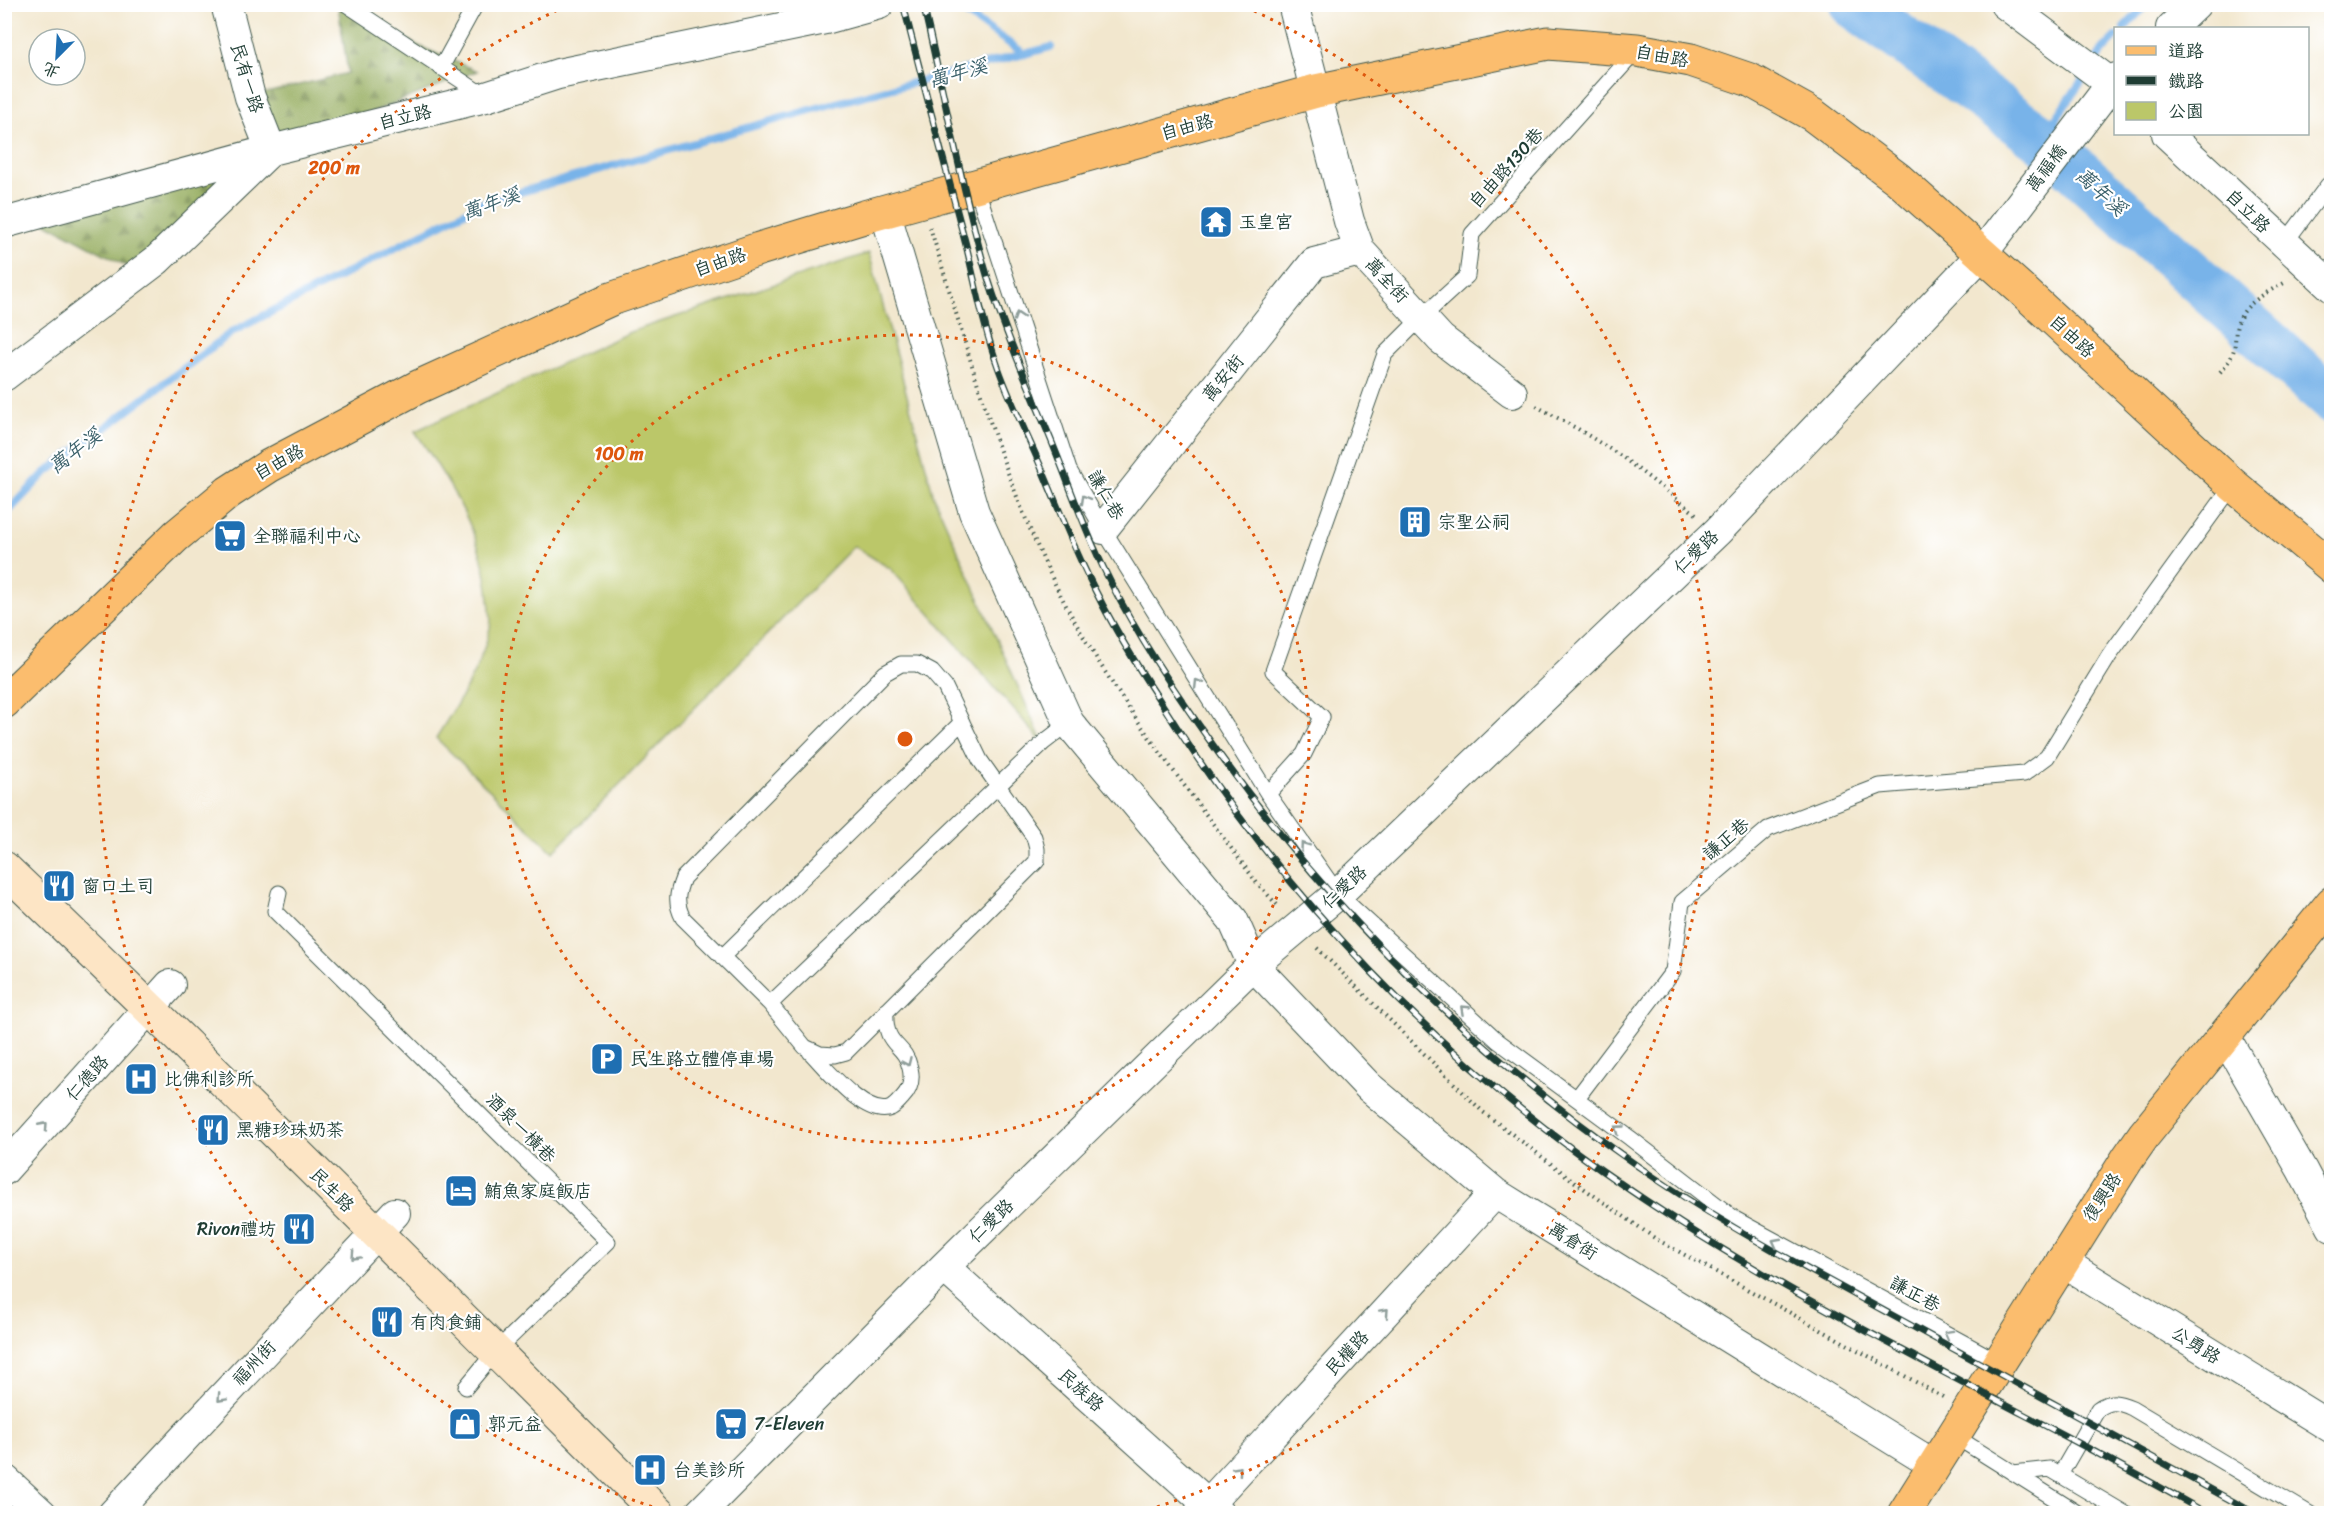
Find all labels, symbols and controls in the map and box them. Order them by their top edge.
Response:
north arrow [27,27,87,87]
legend [2114,27,2309,135]
street label: 自由路 [1632,35,1692,77]
text: 道路 [2168,35,2204,67]
street label: 民有一路 [221,39,273,117]
water label: 萬年溪 [924,48,992,98]
text: 北 [38,54,64,87]
text: 鐵路 [2168,65,2204,97]
street label: 自立路 [375,95,435,139]
text: 公園 [2168,95,2204,127]
street label: 自由路 [1157,105,1217,149]
street label: 自由路130巷 [1460,120,1552,216]
street label: 萬福橋 [2017,137,2075,199]
text: 200 m [307,152,360,184]
water label: 萬年溪 [2067,159,2136,226]
water label: 萬年溪 [457,177,526,231]
street label: 自立路 [2217,181,2279,241]
temple icon: 玉皇宮 [1198,204,1234,240]
place label: 玉皇宮 [1239,206,1293,238]
street label: 自由路 [689,238,751,286]
street label: 萬全街 [1357,249,1417,311]
street label: 自由路 [2041,306,2103,366]
one-way arrow [1013,311,1026,322]
street label: 萬安街 [1194,347,1252,409]
water label: 萬年溪 [41,418,110,483]
street label: 自由路 [248,435,310,489]
text: 100 m [595,438,644,470]
street label: 謙仁巷 [1079,464,1133,526]
one-way arrow [1081,495,1092,505]
building icon: 宗聖公祠 [1397,504,1433,540]
place label: 宗聖公祠 [1438,506,1510,538]
supermarket icon: 全聯福利中心 [212,518,248,554]
place label: 全聯福利中心 [253,520,361,552]
street label: 仁愛路 [1665,522,1727,582]
one-way arrow [1194,679,1206,689]
centre of rings [895,729,915,749]
street label: 謙正巷 [1695,809,1757,869]
one-way arrow [1301,842,1312,853]
street label: 仁愛路 [1313,857,1375,917]
restaurant icon: 窗口土司 [41,868,77,904]
place label: 窗口土司 [82,870,154,902]
one-way arrow [1460,1006,1471,1017]
parking icon: 民生路立體停車場 [589,1041,625,1077]
place label: 民生路立體停車場 [630,1043,774,1075]
street label: 仁德路 [57,1047,117,1109]
one-way arrow [899,1056,911,1067]
hospital icon: 比佛利診所 [123,1061,159,1097]
place label: 比佛利診所 [164,1063,254,1095]
street label: 酒泉一橫巷 [478,1085,564,1171]
restaurant icon: 黑糖珍珠奶茶 [195,1112,231,1148]
place label: 黑糖珍珠奶茶 [236,1114,344,1146]
one-way arrow [37,1123,48,1133]
one-way arrow [1613,1125,1624,1136]
street label: 民生路 [302,1160,362,1220]
street label: 復興路 [2074,1166,2130,1228]
hotel icon: 鮪魚家庭飯店 [443,1173,479,1209]
place label: 鮪魚家庭飯店 [484,1175,592,1207]
street label: 仁愛路 [960,1191,1022,1251]
restaurant icon: Rivon禮坊 [281,1211,317,1247]
place label: Rivon禮坊 [197,1213,276,1245]
street label: 萬倉街 [1542,1213,1604,1269]
one-way arrow [1772,1238,1782,1249]
one-way arrow [351,1249,362,1259]
street label: 謙正巷 [1884,1267,1946,1321]
restaurant icon: 有肉食鋪 [369,1304,405,1340]
place label: 有肉食鋪 [410,1306,482,1338]
one-way arrow [1378,1308,1389,1319]
street label: 公勇路 [2165,1317,2227,1373]
street label: 民權路 [1317,1322,1377,1384]
one-way arrow [1944,1330,1954,1341]
street label: 福州街 [224,1332,284,1394]
street label: 民族路 [1050,1360,1112,1420]
one-way arrow [218,1391,229,1402]
shop icon: 郭元益 [447,1406,483,1442]
supermarket icon: 7-Eleven [713,1406,749,1442]
place label: 郭元益 [488,1408,542,1440]
place label: 7-Eleven [754,1408,825,1440]
hospital icon: 台美診所 [632,1452,668,1488]
place label: 台美診所 [673,1454,745,1486]
one-way arrow [1231,1466,1242,1477]

